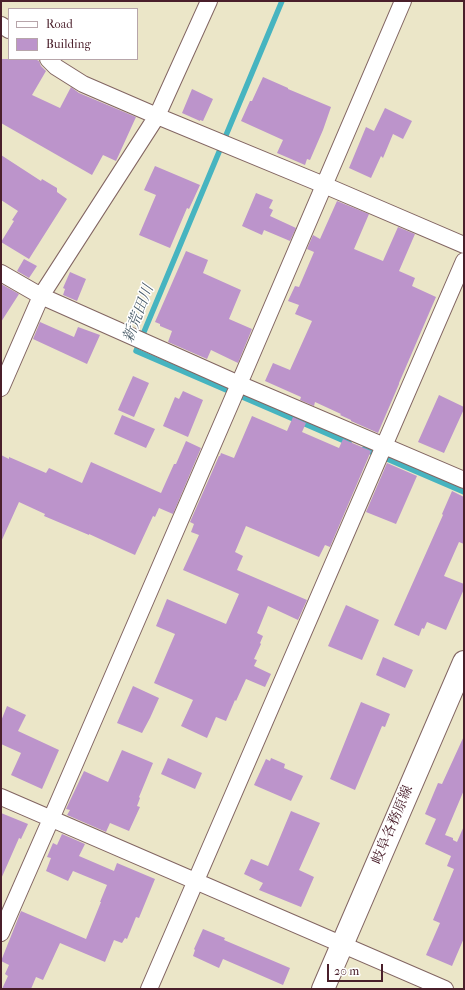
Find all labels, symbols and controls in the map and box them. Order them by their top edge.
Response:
legend [8,8,138,60]
text: Road [46,17,73,31]
text: Building [46,37,91,51]
water label: 新荒田川 [120,283,158,345]
street label: 岐阜各務原線 [369,783,417,867]
scale bar [329,956,385,982]
text: 20 m [334,964,359,978]

